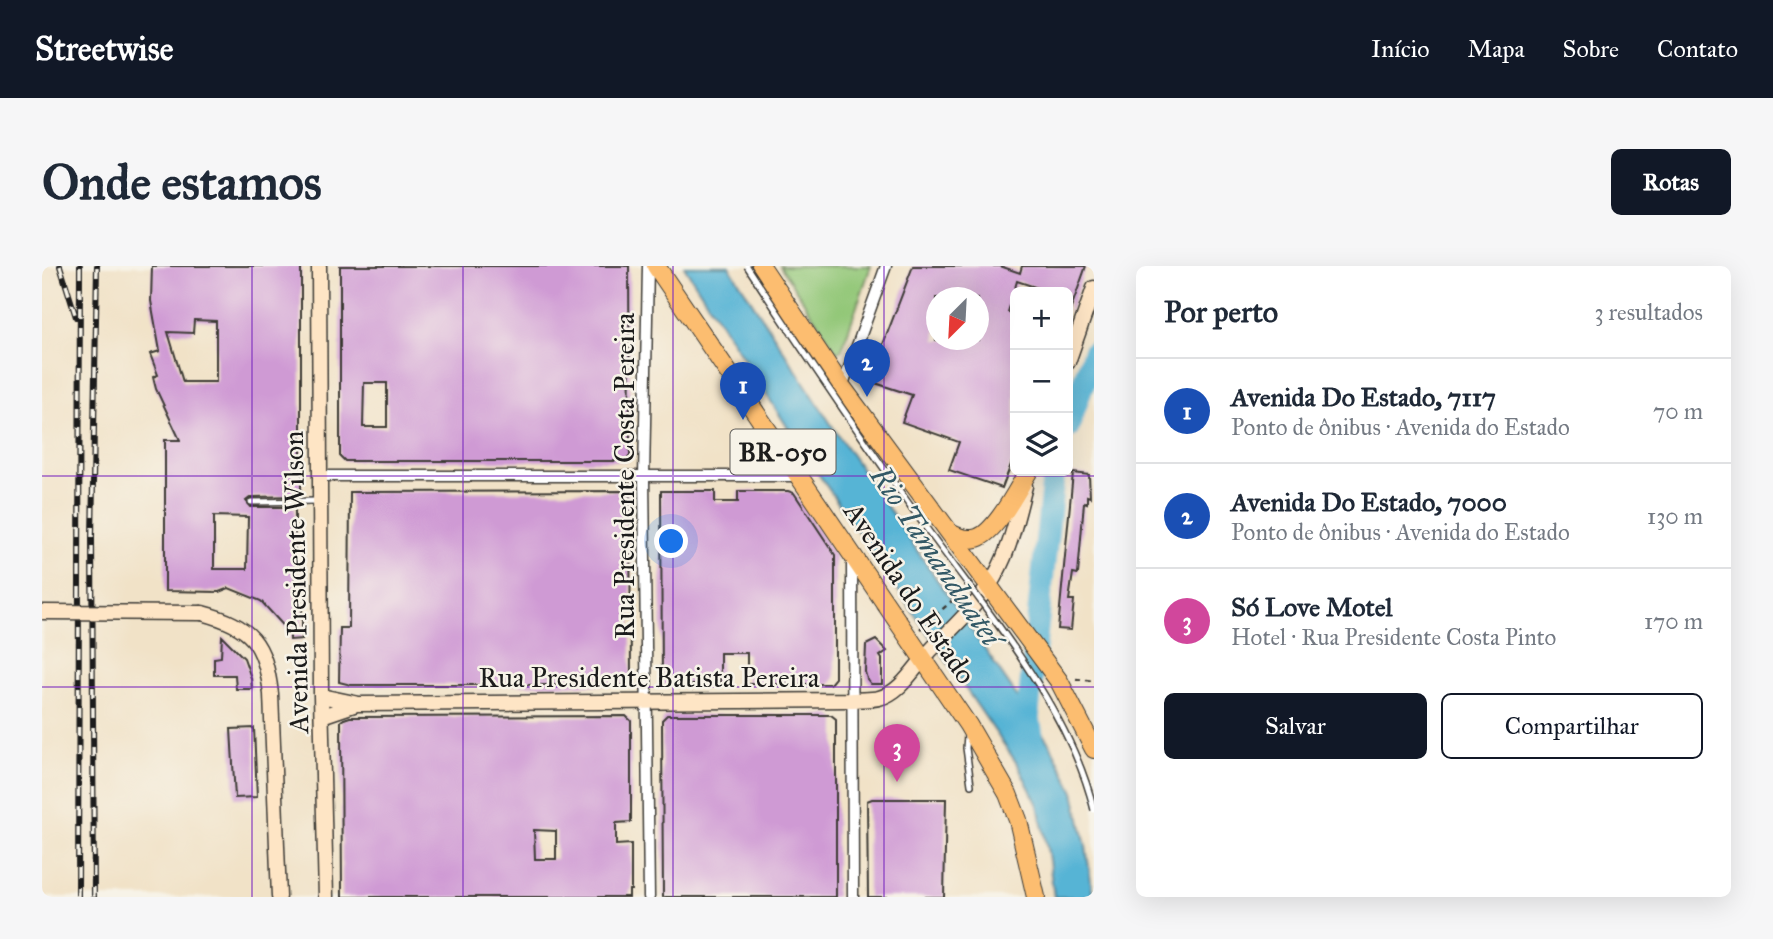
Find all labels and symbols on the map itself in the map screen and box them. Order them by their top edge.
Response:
north arrow [926,287,989,350]
street label: Rua Presidente Costa Pereira [607,313,642,639]
pin: 2 [844,339,890,397]
pin: 1 [720,362,766,420]
street label: Avenida Presidente Wilson [276,430,316,735]
road number: BR-050 [730,430,836,475]
water label: Rio Tamanduateí [862,458,1013,658]
street label: Avenida do Estado [836,495,984,691]
your location [654,524,688,558]
street label: Rua Presidente Batista Pereira [478,660,820,695]
pin: 3 [874,724,920,782]

